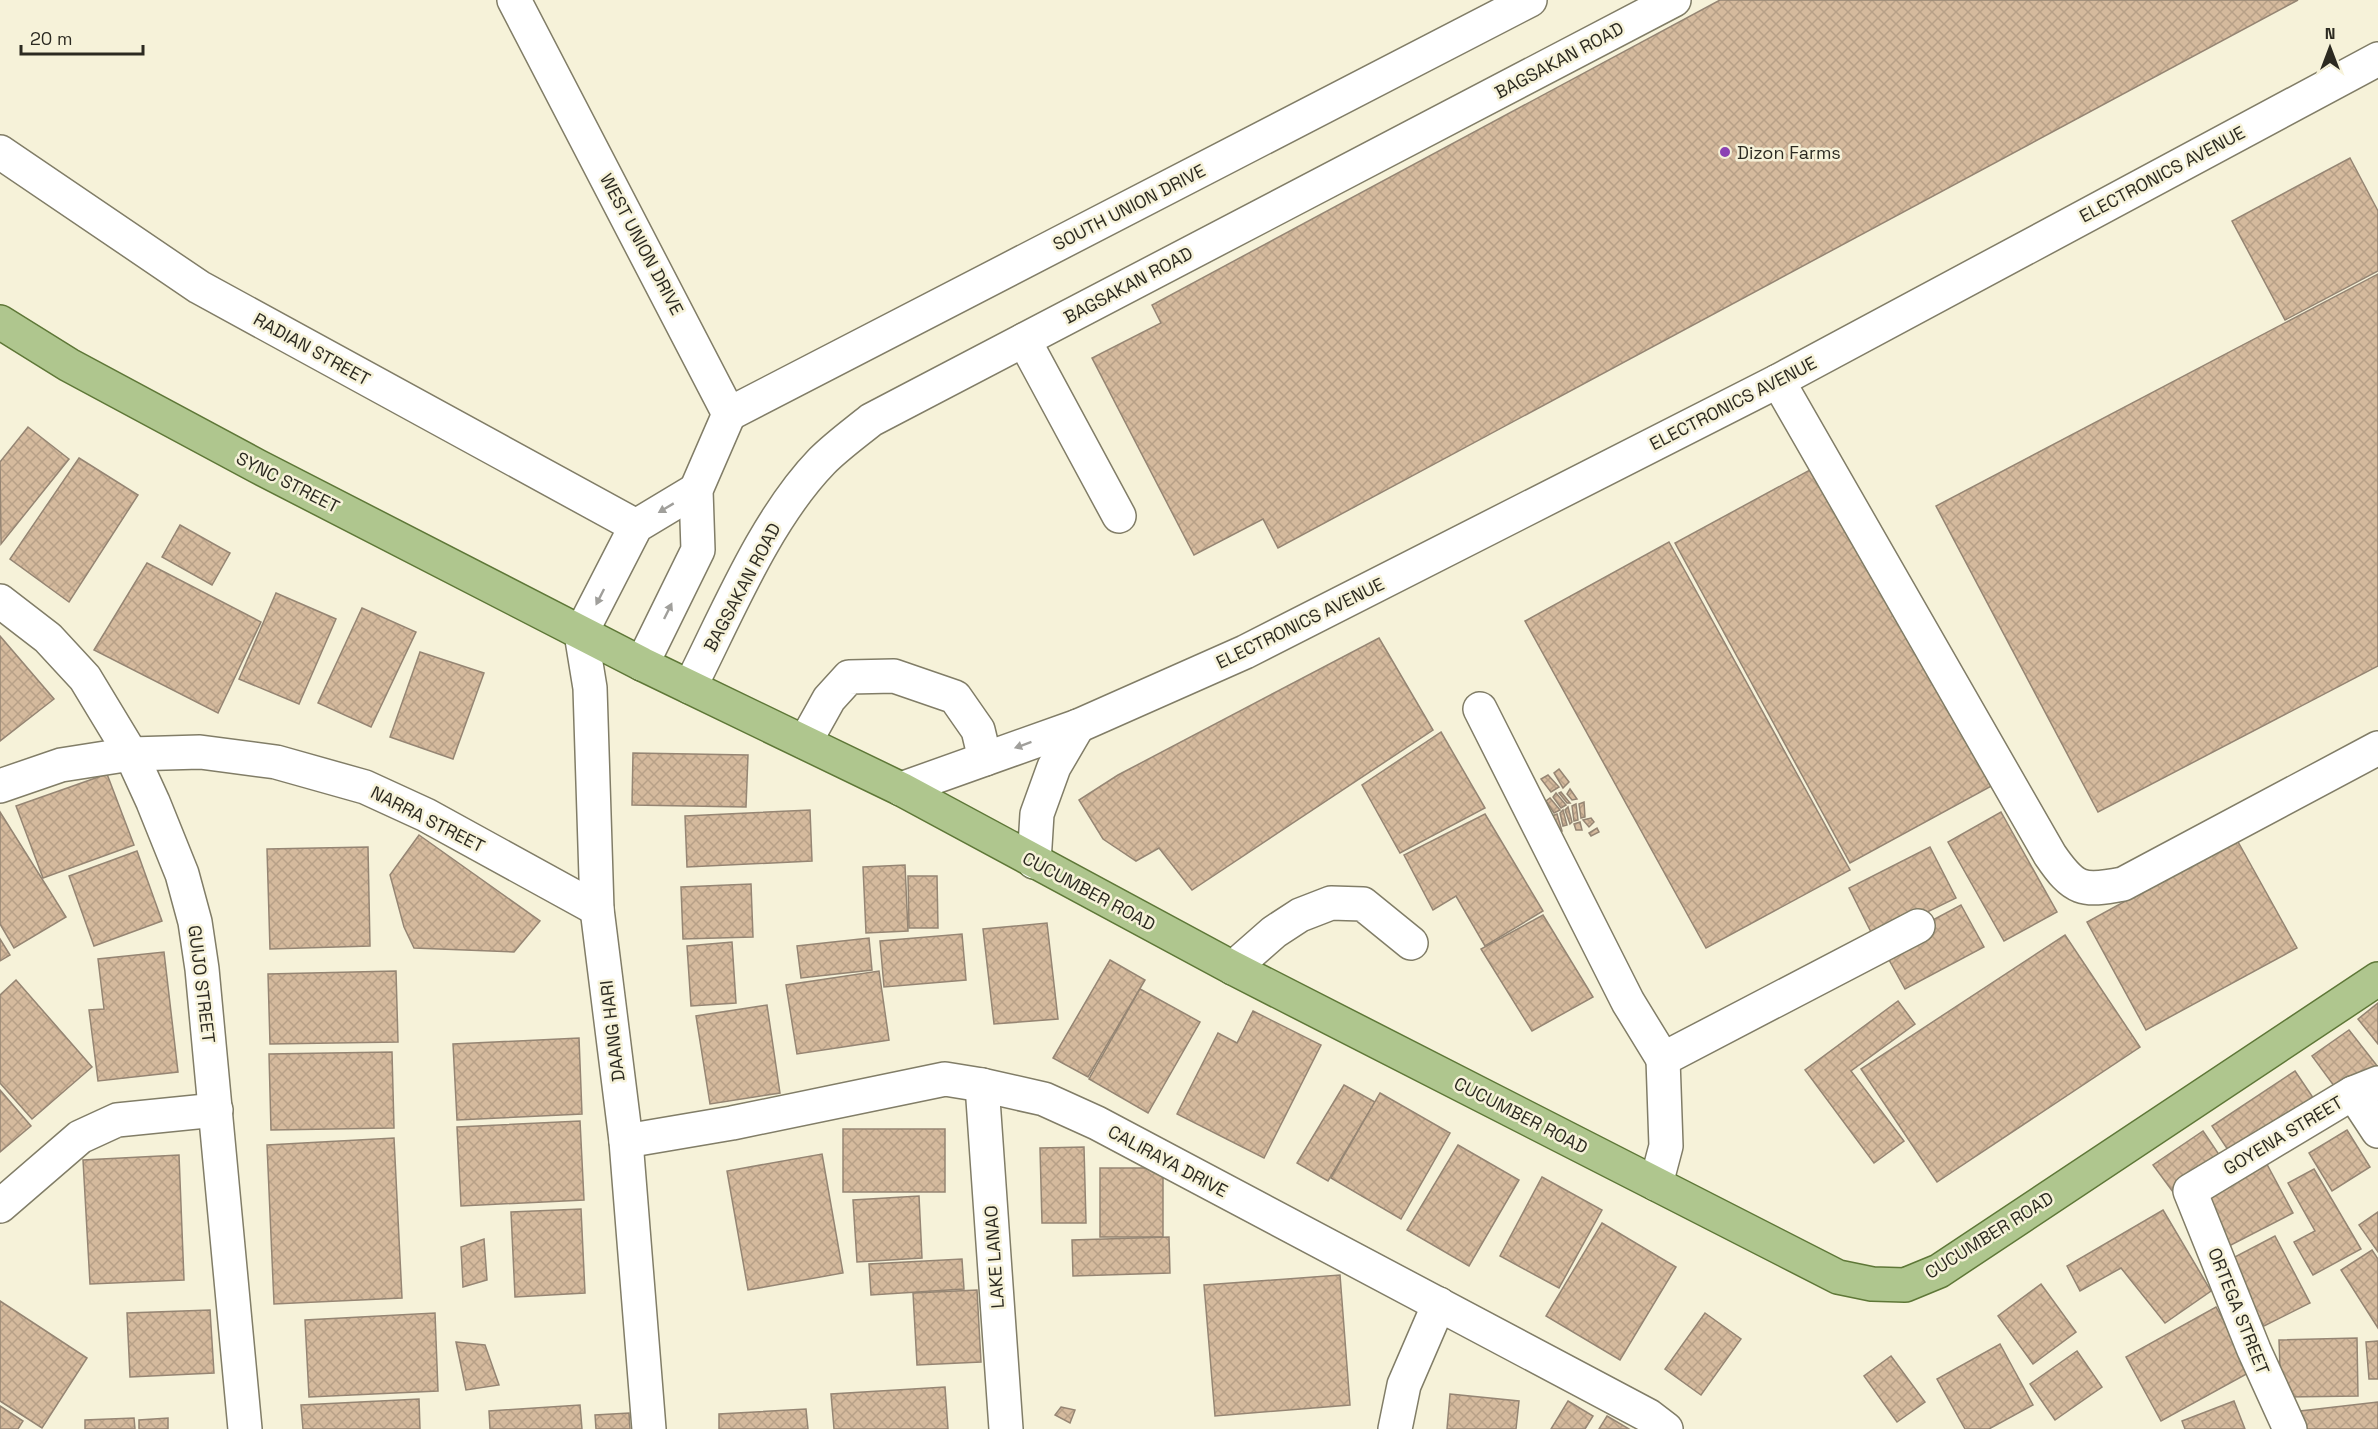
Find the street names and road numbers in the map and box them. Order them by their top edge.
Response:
street label: BAGSAKAN ROAD [1491,16,1627,104]
street label: ELECTRONICS AVENUE [2075,121,2249,227]
street label: SOUTH UNION DRIVE [1049,159,1209,255]
street label: WEST UNION DRIVE [595,169,689,319]
street label: BAGSAKAN ROAD [1060,241,1196,329]
street label: RADIAN STREET [249,307,375,391]
street label: ELECTRONICS AVENUE [1646,351,1820,455]
street label: SYNC STREET [232,446,344,518]
street label: BAGSAKAN ROAD [698,519,786,655]
street label: ELECTRONICS AVENUE [1212,572,1388,674]
street label: NARRA STREET [367,780,489,858]
street label: CUCUMBER ROAD [1019,846,1159,936]
street label: GUIJO STREET [183,924,221,1045]
street label: DAANG HARI [594,979,630,1083]
street label: CUCUMBER ROAD [1450,1071,1592,1159]
street label: GOYENA STREET [2219,1090,2347,1180]
street label: CALIRAYA DRIVE [1104,1120,1232,1202]
street label: CUCUMBER ROAD [1920,1186,2058,1284]
street label: LAKE LANAO [979,1205,1009,1309]
street label: ORTEGA STREET [2203,1244,2275,1378]

